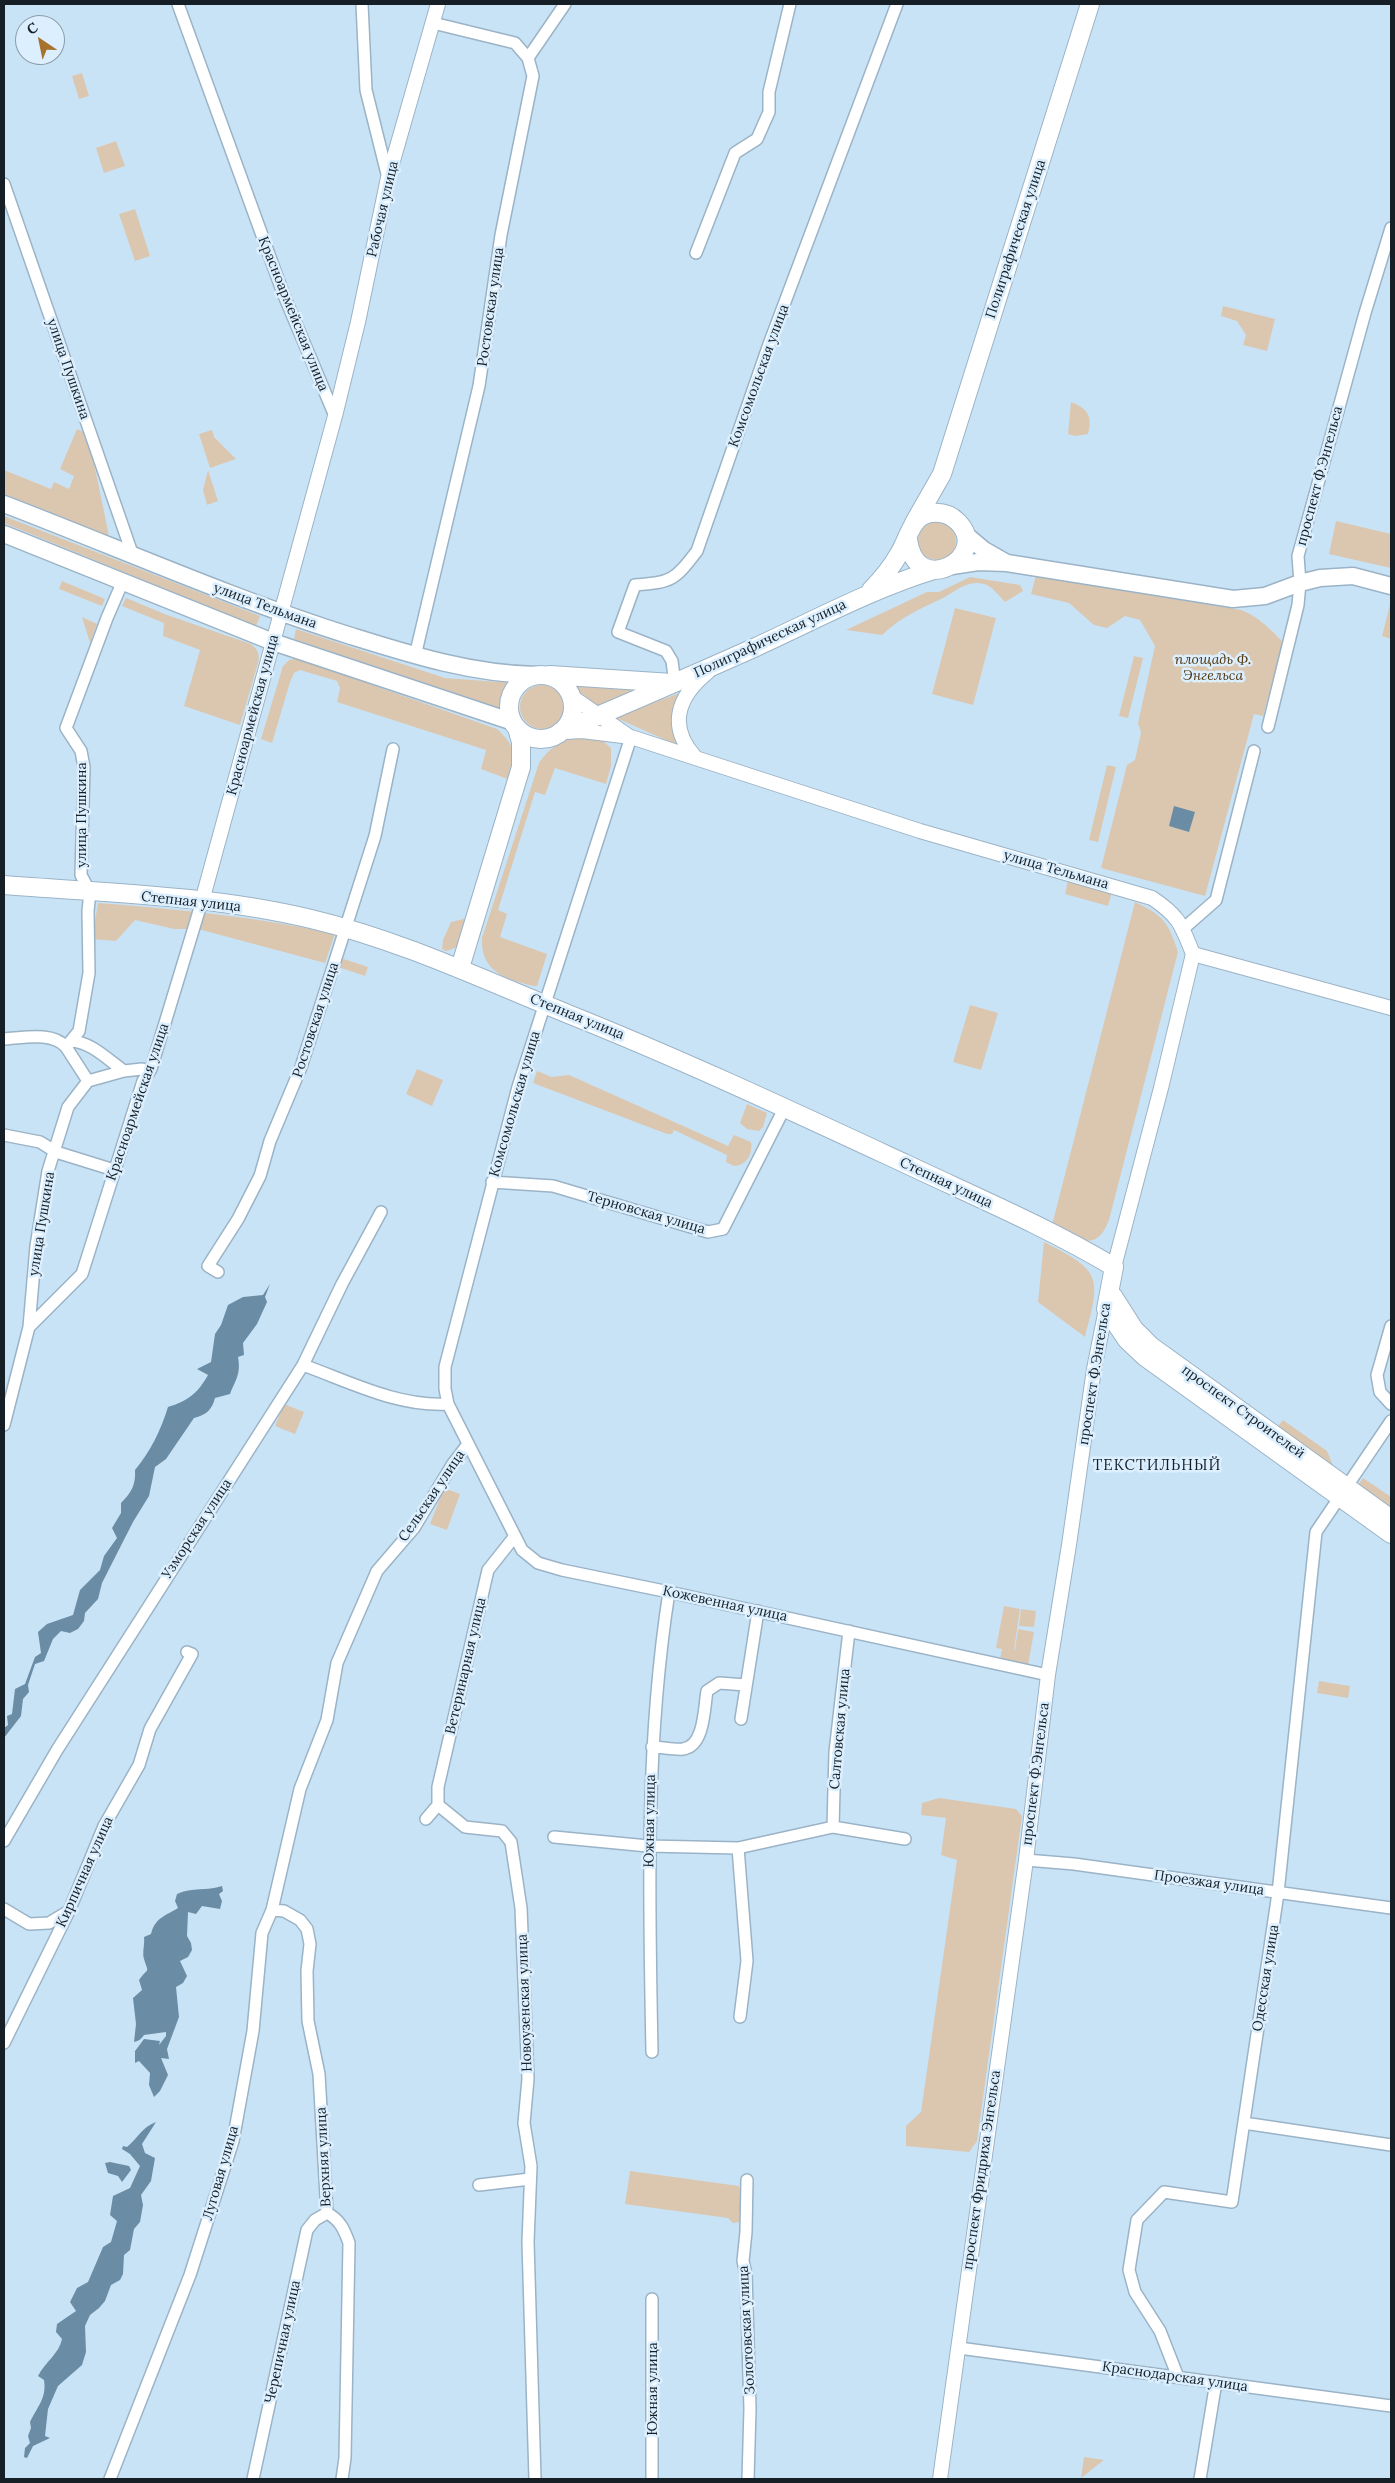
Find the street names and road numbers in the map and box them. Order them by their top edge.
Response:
street label: Полиграфическая улица [982,157,1050,321]
street label: Рабочая улица [364,159,402,259]
street label: Красноармейская улица [254,234,332,394]
street label: Ростовская улица [474,246,508,368]
street label: Комсомольская улица [725,302,793,450]
street label: улица Пушкина [43,316,93,422]
street label: проспект Ф.Энгельса [1293,404,1347,548]
street label: улица Тельмана [211,580,319,632]
street label: Полиграфическая улица [691,596,849,682]
street label: Красноармейская улица [223,633,283,797]
street label: улица Пушкина [74,762,90,868]
street label: улица Тельмана [1001,847,1111,893]
street label: Степная улица [140,888,242,916]
street label: Ростовская улица [289,960,343,1080]
street label: Степная улица [527,990,627,1044]
street label: Красноармейская улица [103,1021,173,1183]
street label: Комсомольская улица [486,1029,544,1179]
street label: Степная улица [897,1154,995,1212]
street label: улица Пушкина [25,1171,59,1277]
street label: Терновская улица [585,1188,707,1238]
street label: проспект Ф.Энгельса [1075,1302,1115,1446]
street label: проспект Строителей [1178,1362,1308,1462]
street label: Сельская улица [395,1447,469,1545]
street label: Узморская улица [158,1476,236,1582]
street label: Кожевенная улица [661,1583,789,1625]
street label: Ветеринарная улица [442,1596,490,1736]
street label: Салтовская улица [826,1668,854,1790]
street label: проспект Ф.Энгельса [1019,1702,1053,1846]
street label: Южная улица [641,1774,659,1868]
street label: Кирпичная улица [53,1814,117,1930]
street label: Проезжая улица [1153,1867,1265,1899]
street label: Одесская улица [1249,1923,1283,2033]
street label: Новоузенская улица [514,1934,536,2072]
street label: проспект Фридриха Энгельса [960,2069,1004,2271]
street label: Верхняя улица [313,2107,335,2207]
street label: Луговая улица [200,2124,242,2222]
street label: Золотовская улица [735,2265,759,2395]
street label: Черепичная улица [262,2279,304,2405]
street label: Южная улица [645,2342,661,2436]
street label: Краснодарская улица [1101,2358,1249,2396]

